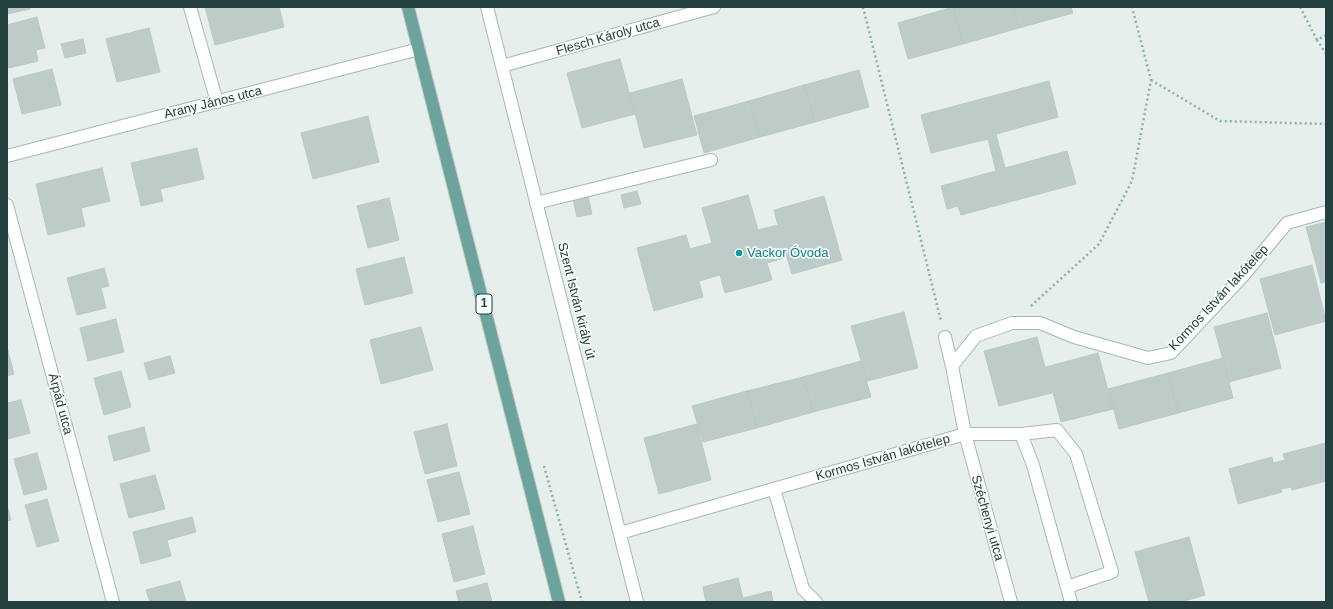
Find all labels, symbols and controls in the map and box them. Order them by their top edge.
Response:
street label: Flesch Károly utca [554,15,662,59]
street label: Arany János utca [162,83,264,123]
street label: Szent István király út [554,241,598,361]
street label: Kormos István lakótelep [1166,242,1272,354]
place label: Vackor Óvoda [747,245,828,261]
marker: Vackor Óvoda [734,248,744,258]
road number: 1 [476,294,492,314]
street label: Árpád utca [44,372,76,436]
street label: Kormos István lakótelep [814,431,952,485]
street label: Széchenyi utca [967,473,1007,563]

